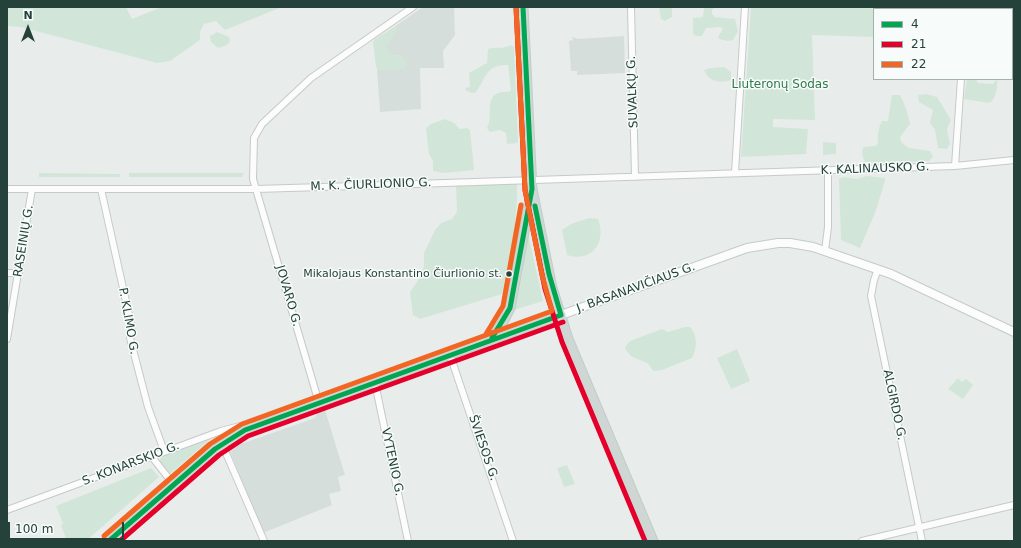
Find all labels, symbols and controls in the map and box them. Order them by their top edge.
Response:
north arrow [8,8,48,48]
legend [873,8,1013,80]
text: N [23,9,33,22]
text: 4 [911,17,919,31]
text: 21 [911,37,926,51]
street label: SUVALKŲ G. [625,56,641,128]
text: 22 [911,57,926,71]
park label: Liuteronų Sodas [732,78,828,92]
street label: K. KALINAUSKO G. [820,160,930,178]
street label: M. K. ČIURLIONIO G. [310,176,432,194]
street label: RASEINIŲ G. [11,204,37,278]
street label: J. BASANAVIČIAUS G. [575,260,697,316]
street label: JOVARO G. [272,264,304,328]
place label: Mikalojaus Konstantino Čiurlionio st. [303,267,502,281]
marker: Mikalojaus Konstantino Čiurlionio st. [504,269,514,279]
street label: P. KLIMO G. [115,286,141,356]
street label: ALGIRDO G. [880,368,908,442]
street label: ŠVIESOS G. [465,413,501,483]
street label: VYTENIO G. [378,427,406,497]
street label: S. KONARSKIO G. [80,439,182,489]
scale bar [10,514,126,540]
text: 100 m [15,522,53,536]

